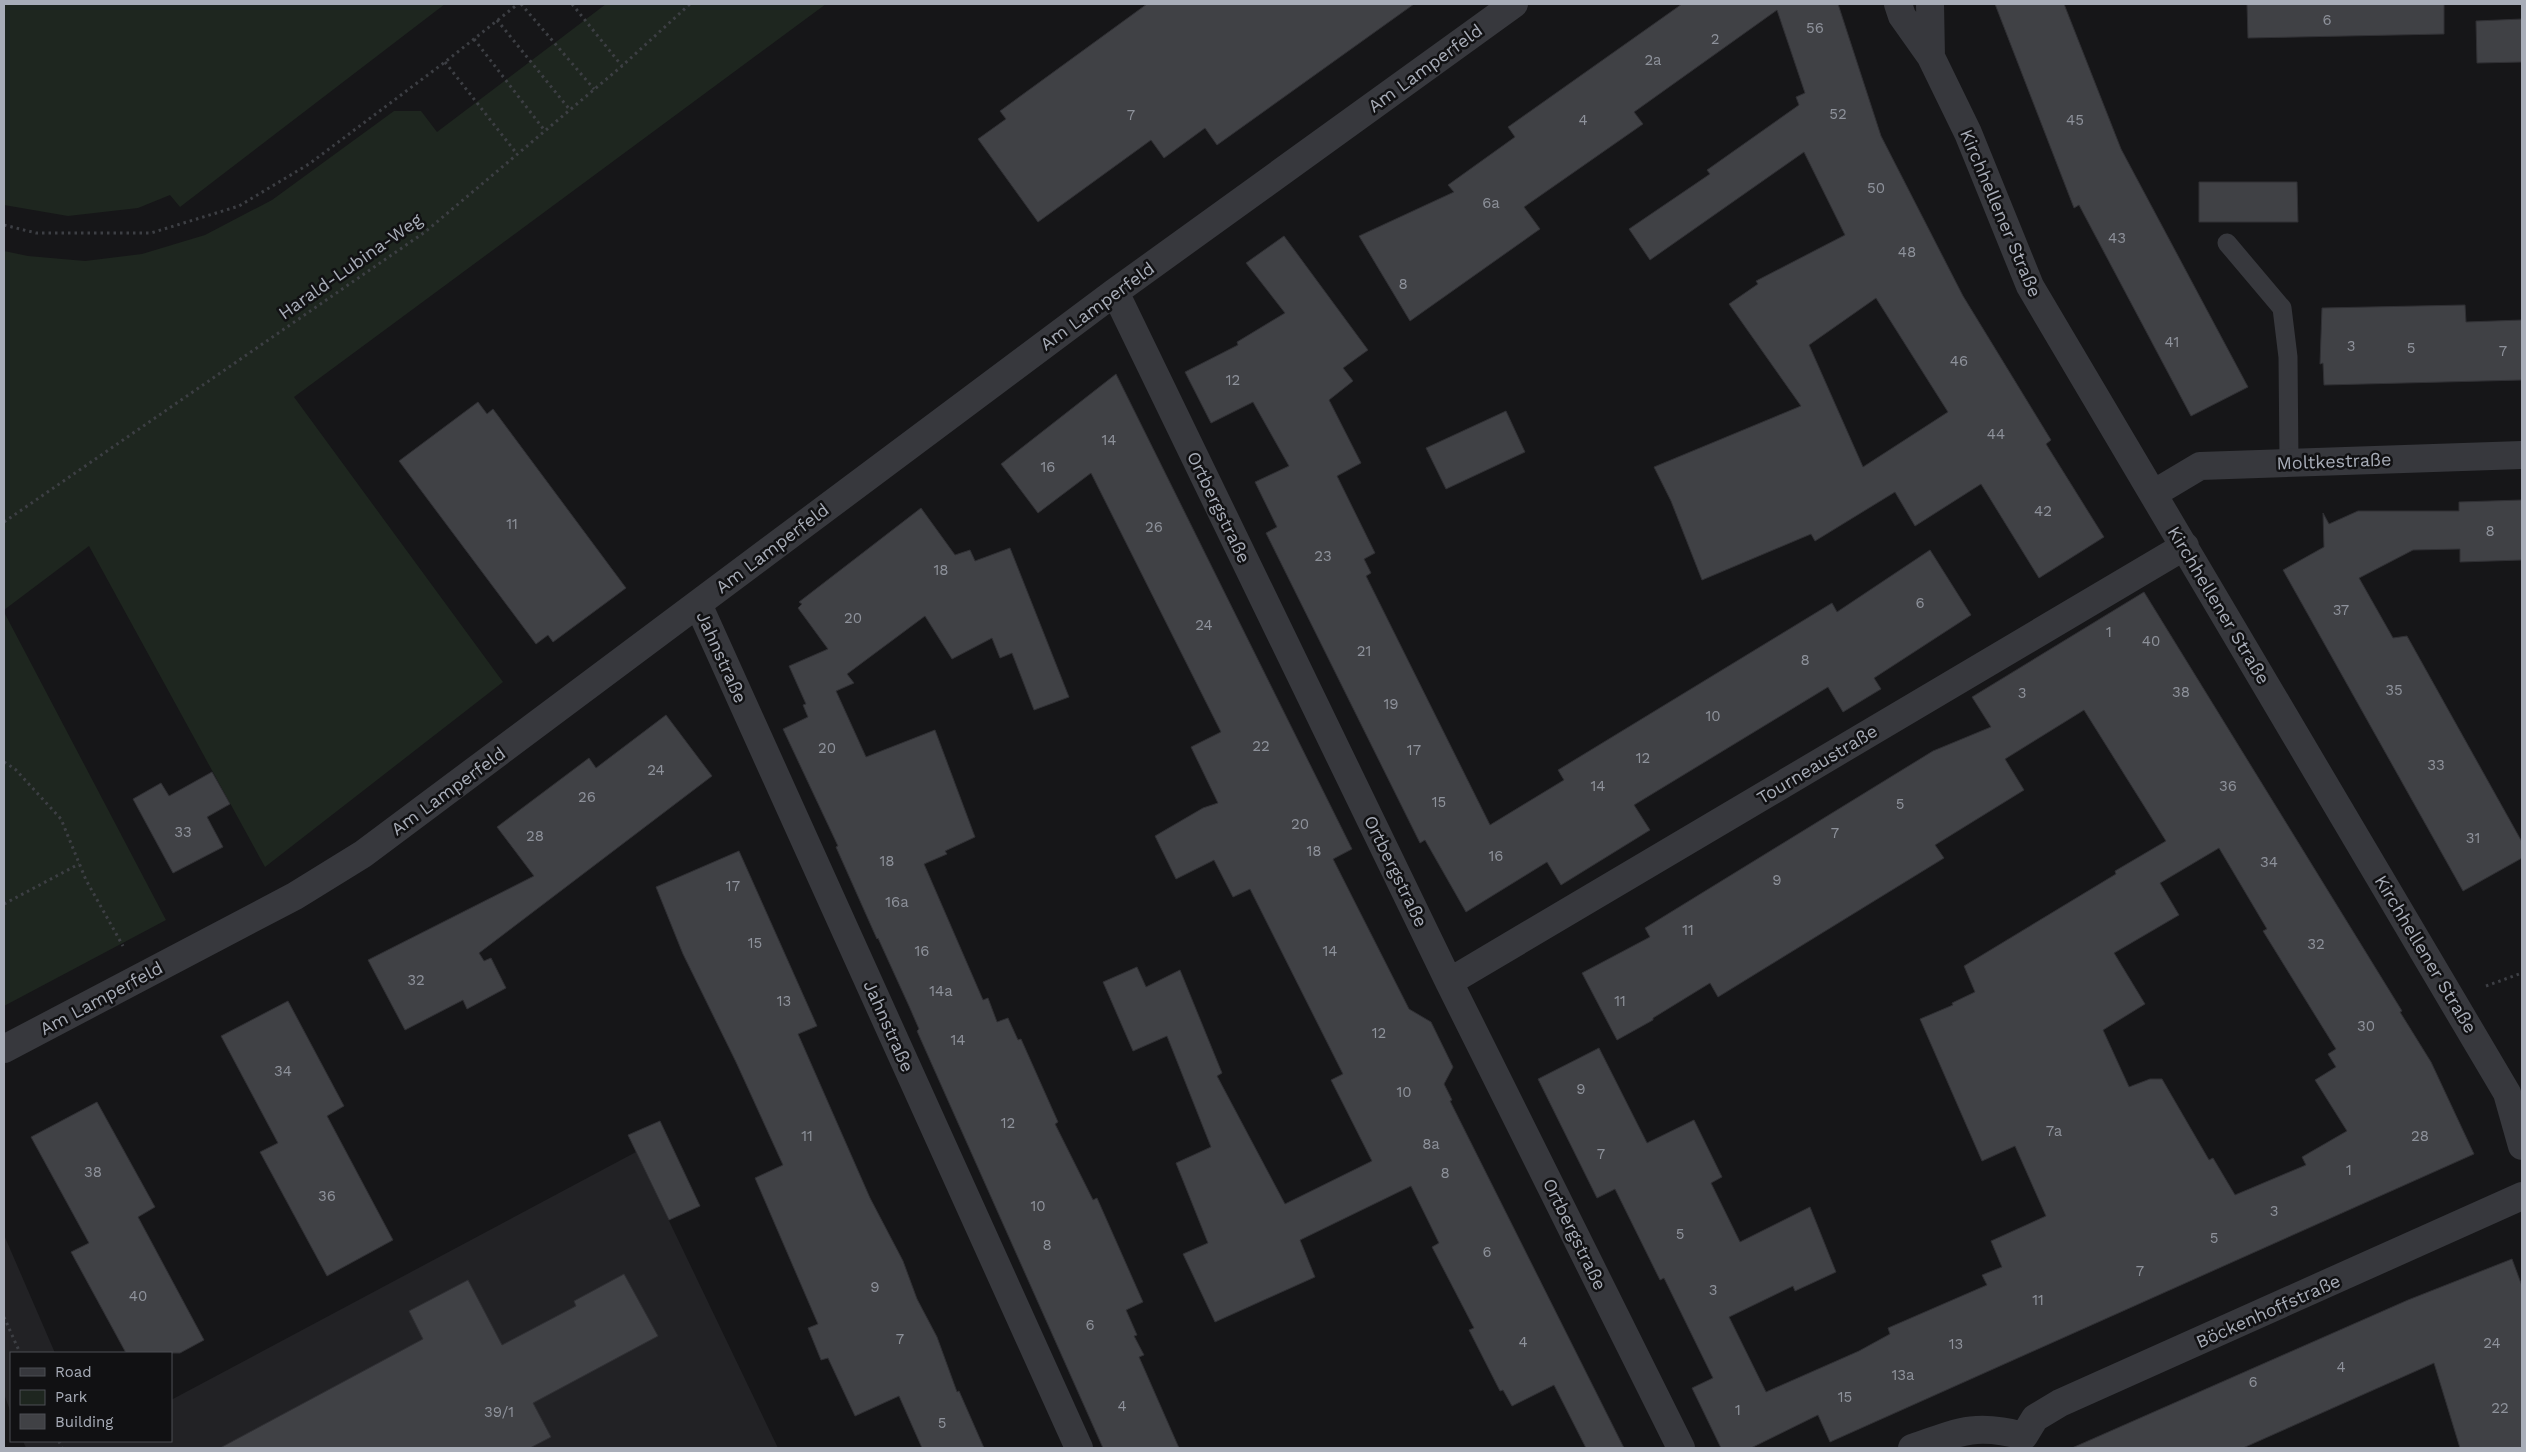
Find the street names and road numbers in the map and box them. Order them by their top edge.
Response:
street label: Am Lamperfeld [1364,19,1486,117]
street label: Kirchhellener Straße [1956,126,2046,300]
street label: Harald-Lubina-Weg [274,208,426,324]
street label: Am Lamperfeld [1036,257,1158,355]
street label: Ortbergstraße [1183,448,1255,566]
street label: Moltkestraße [2276,449,2392,473]
street label: Am Lamperfeld [711,499,833,597]
street label: Kirchhellener Straße [2164,522,2274,688]
street label: Jahnstraße [692,608,752,706]
street label: Tourneaustraße [1753,720,1881,808]
street label: Am Lamperfeld [387,742,509,840]
street label: Ortbergstraße [1360,812,1432,930]
street label: Kirchhellener Straße [2371,871,2481,1037]
street label: Am Lamperfeld [36,957,166,1039]
street label: Jahnstraße [859,977,919,1075]
street label: Ortbergstraße [1539,1175,1611,1293]
street label: Böckenhoffstraße [2193,1270,2343,1352]

